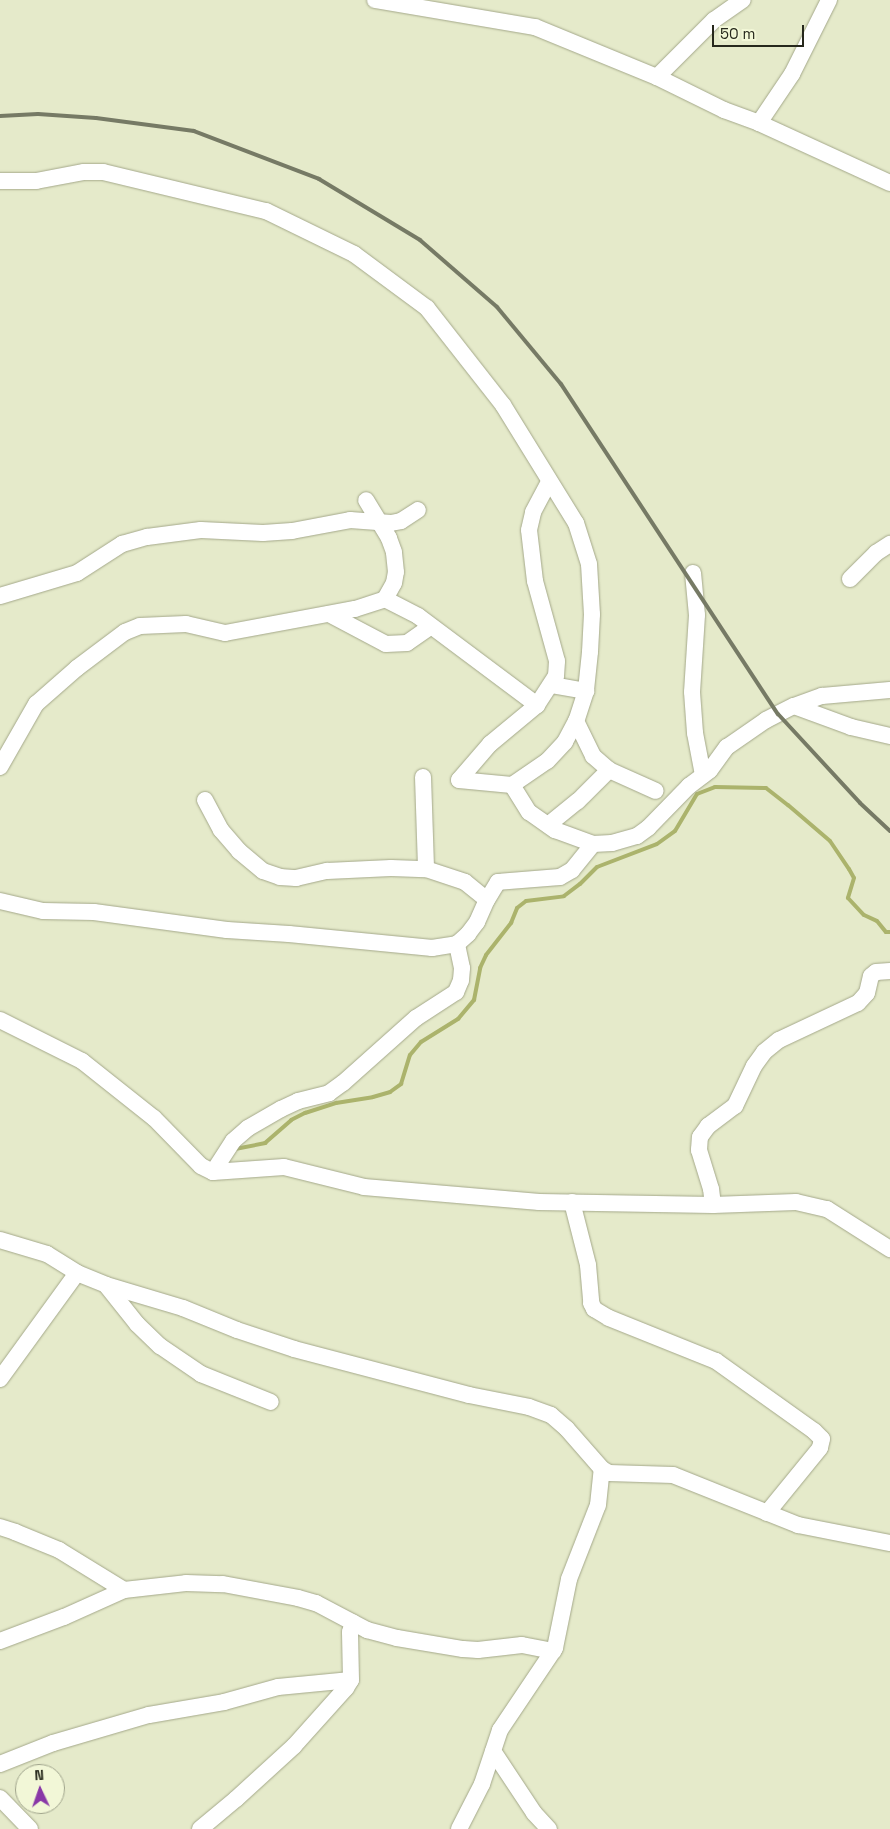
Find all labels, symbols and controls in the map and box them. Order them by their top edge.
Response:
scale bar [715,15,808,47]
text: 50 m [720,24,755,43]
north arrow [15,1764,65,1814]
text: N [34,1766,44,1784]

